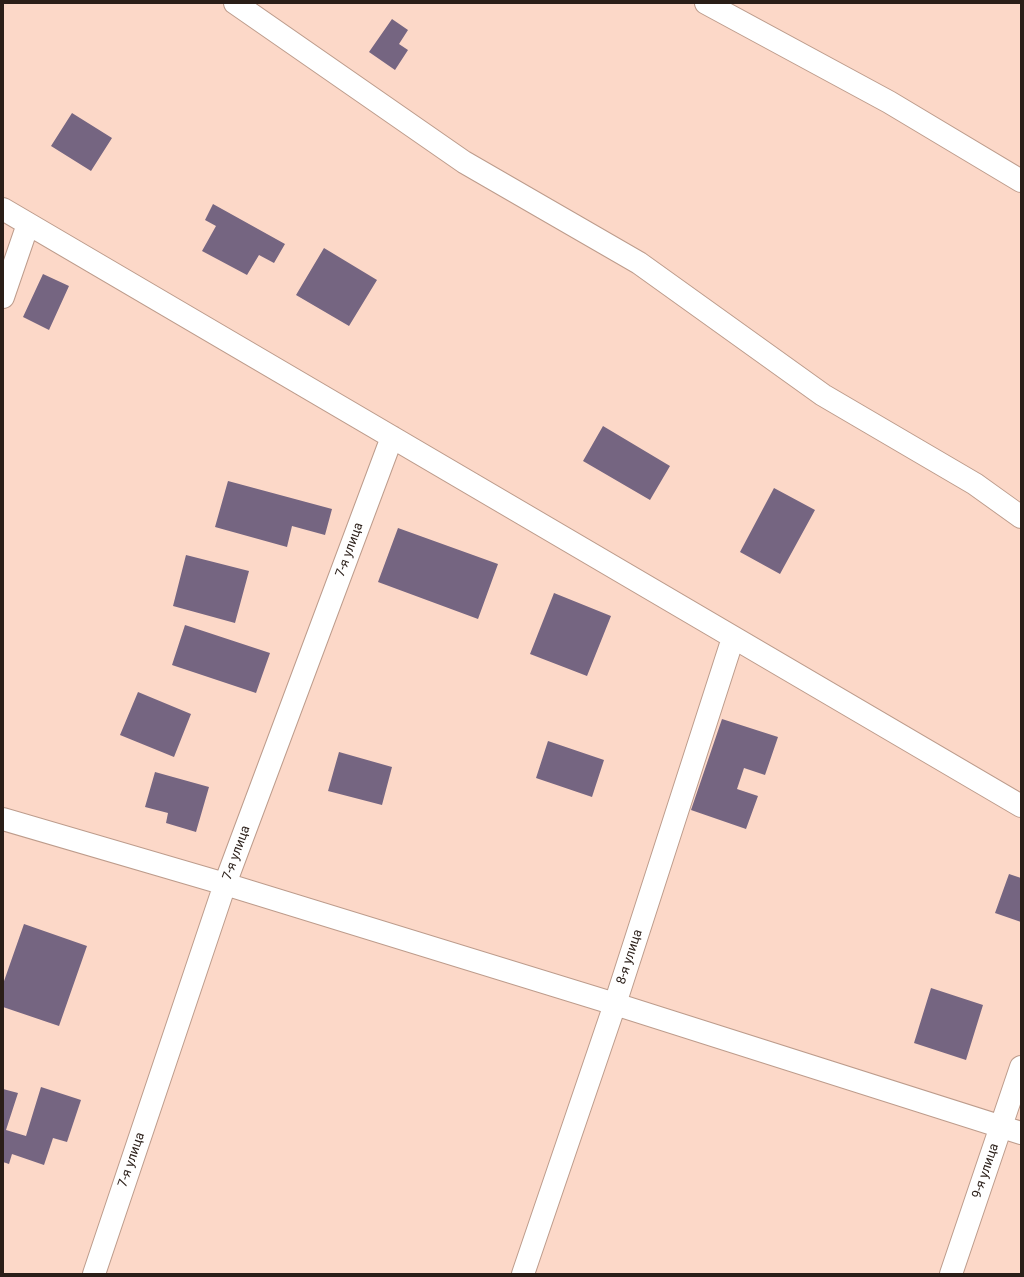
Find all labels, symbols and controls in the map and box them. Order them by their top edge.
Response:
street label: 7-я улица [333,521,367,579]
street label: 7-я улица [220,824,254,882]
street label: 8-я улица [614,928,646,986]
street label: 7-я улица [115,1131,149,1189]
street label: 9-я улица [969,1142,1003,1200]

